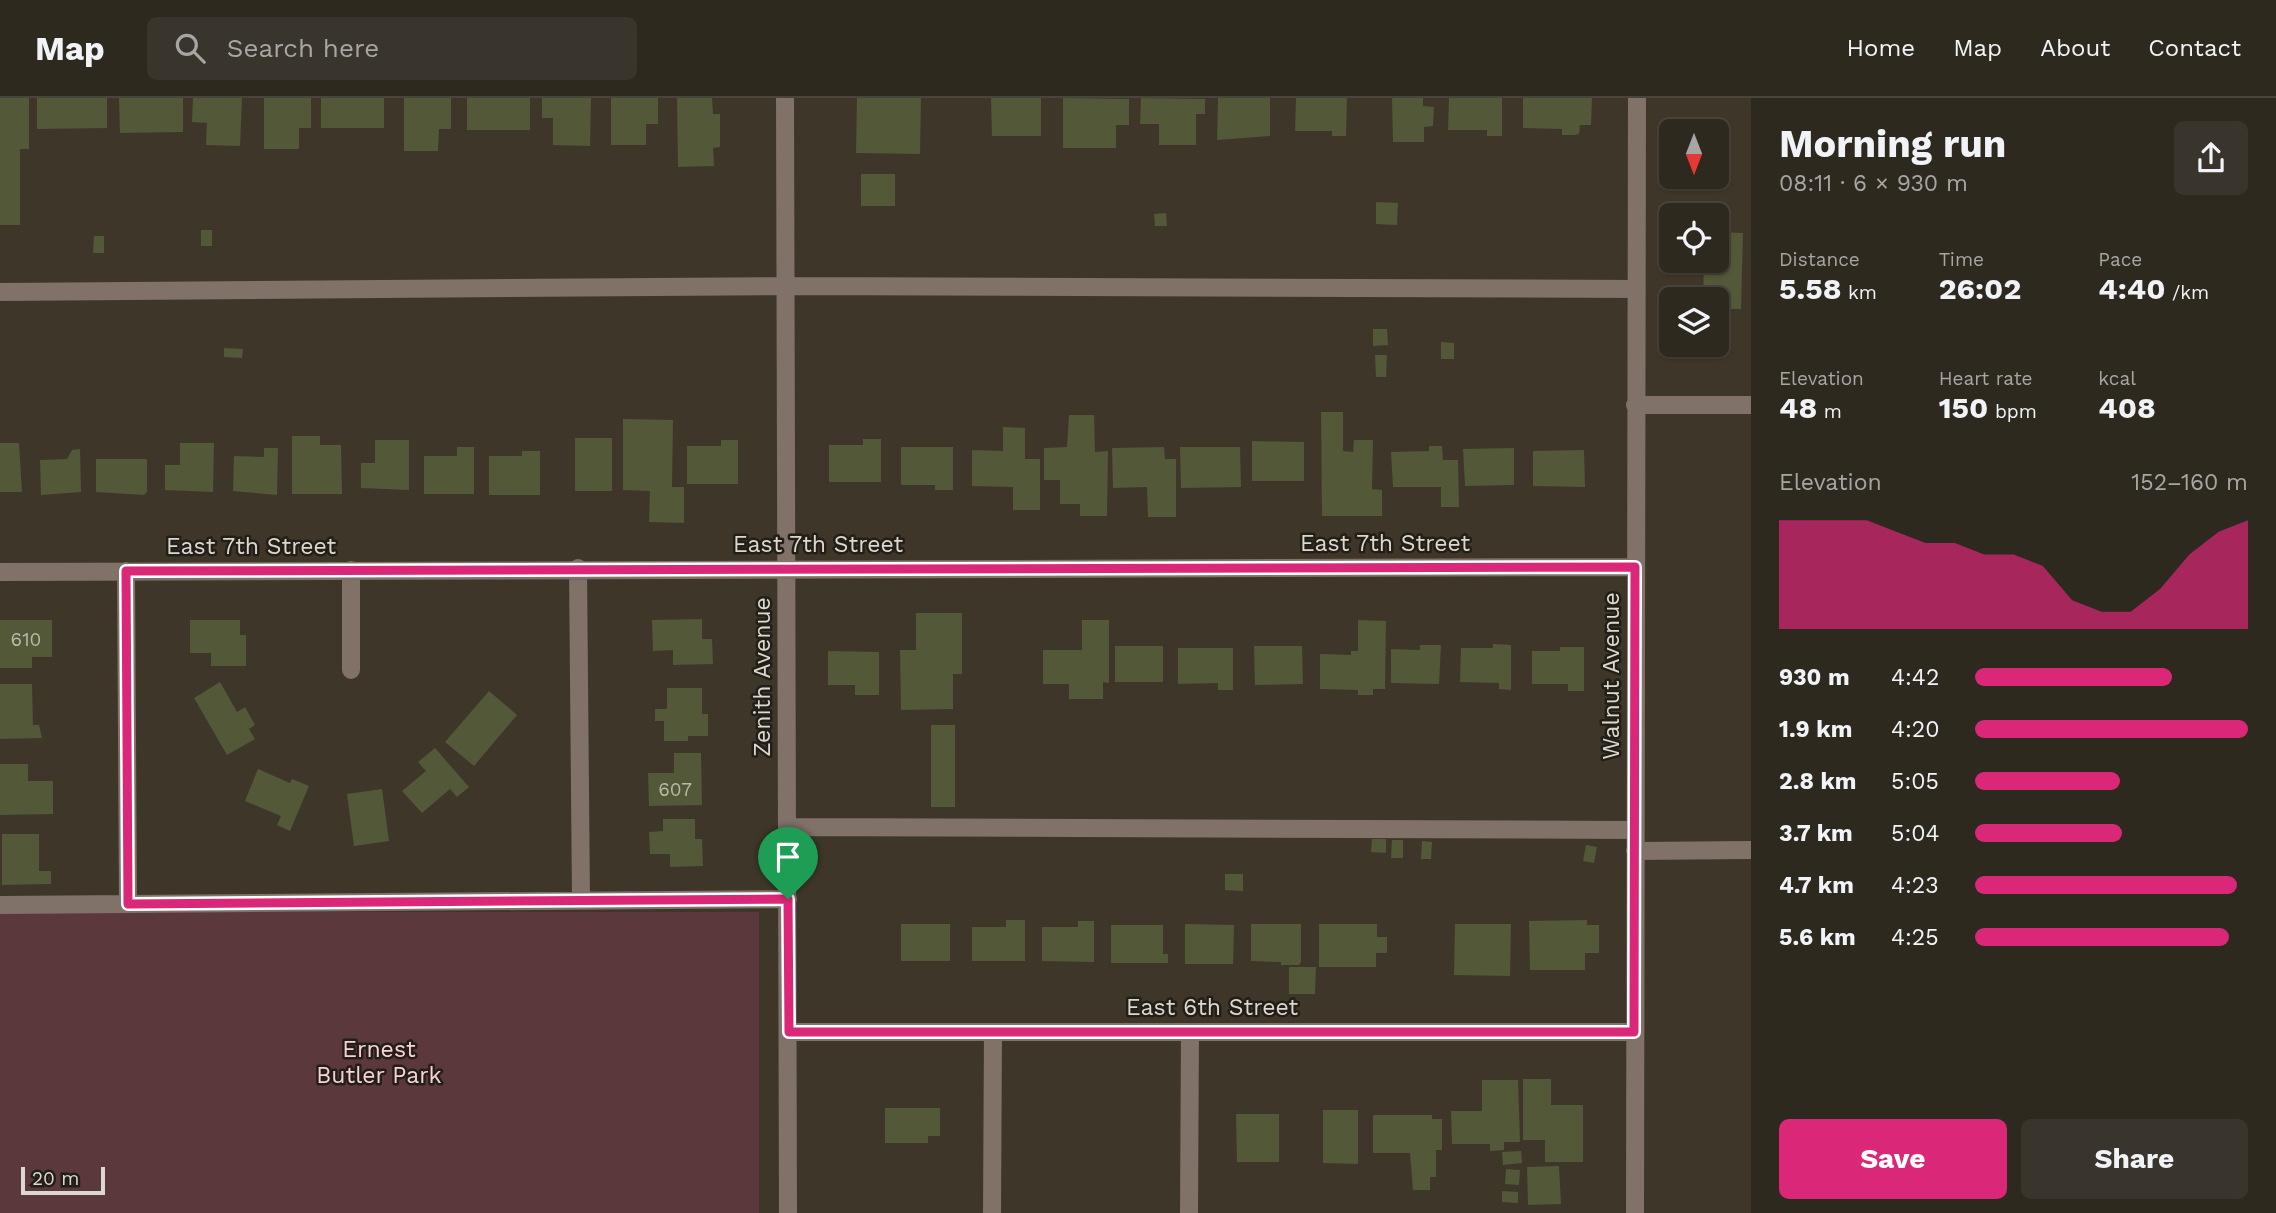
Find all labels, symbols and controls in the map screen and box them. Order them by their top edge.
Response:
search box [147,17,637,80]
text: Map [35,29,105,68]
icon: search [171,29,209,67]
text: Search here [227,33,379,63]
text: Home [1847,34,1915,62]
text: Map [1953,34,2002,62]
text: About [2040,34,2110,62]
text: Contact [2148,34,2241,62]
north arrow [1659,119,1729,189]
map controls [1659,119,1729,357]
button: share [2174,121,2248,195]
text: Morning run [1779,122,2006,166]
text: 08:11 · 6 × 930 m [1779,170,1968,197]
button: locate [1659,203,1729,273]
text: Distance [1779,248,1860,271]
text: Time [1939,248,1984,271]
text: Pace [2098,248,2142,271]
text: 5.58 [1779,271,1842,306]
text: 26:02 [1939,271,2021,306]
text: 4:40 [2098,271,2165,306]
text: km [1842,281,1877,304]
text: /km [2165,281,2209,304]
button: layers [1659,287,1729,357]
text: Elevation [1779,367,1864,390]
text: Heart rate [1939,367,2033,390]
text: kcal [2098,367,2136,390]
text: 48 [1779,390,1817,425]
text: 150 [1939,390,1988,425]
text: 408 [2098,390,2156,425]
text: m [1817,400,1842,423]
text: bpm [1988,400,2037,423]
text: Elevation [1779,469,1882,496]
text: 152–160 m [2131,469,2248,496]
street label: East 7th Street [1300,530,1470,557]
street label: East 7th Street [733,531,903,558]
street label: East 7th Street [166,533,336,560]
street label: Walnut Avenue [1598,592,1625,760]
street label: Zenith Avenue [749,597,776,757]
house number: 610 [11,628,41,651]
text: 930 m [1779,664,1850,691]
text: 4:42 [1891,664,1939,691]
text: 1.9 km [1779,716,1852,743]
text: 4:20 [1891,716,1940,743]
text: 2.8 km [1779,768,1856,795]
text: 5:05 [1891,768,1939,795]
house number: 607 [658,778,692,801]
text: 3.7 km [1779,820,1853,847]
text: 5:04 [1891,820,1940,847]
pin [758,827,818,899]
icon: arrive [769,838,807,876]
text: 4.7 km [1779,872,1854,899]
text: 4:23 [1891,872,1939,899]
text: 5.6 km [1779,924,1856,951]
text: 4:25 [1891,924,1939,951]
street label: East 6th Street [1126,994,1298,1021]
park label: Ernest Butler Park [316,1036,442,1089]
button: Save [1779,1119,2007,1199]
button: Share [2021,1119,2248,1199]
scale bar [21,1164,105,1196]
text: 20 m [32,1167,79,1190]

